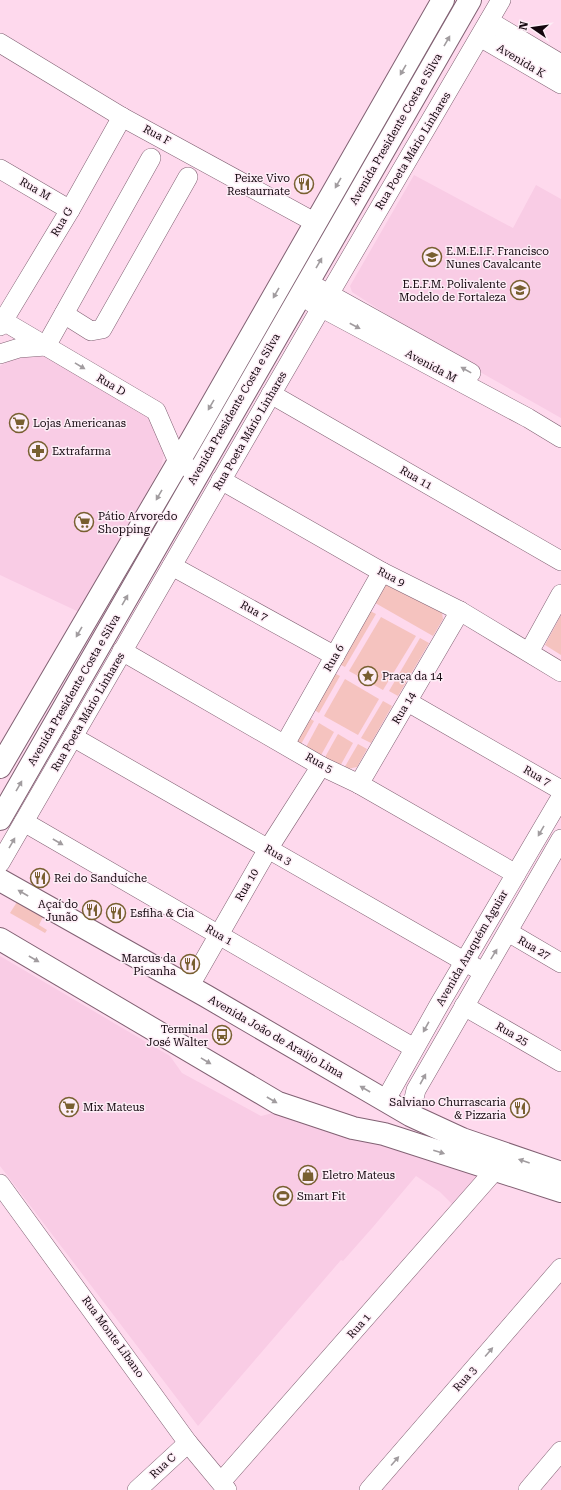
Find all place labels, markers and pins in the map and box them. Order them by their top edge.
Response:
place label: Peixe Vivo Restaurnate [227,172,290,198]
restaurant icon: Peixe Vivo Restaurnate [293,173,315,195]
place label: E.M.E.I.F. Francisco Nunes Cavalcante [446,245,549,271]
school or university icon: E.M.E.I.F. Francisco Nunes Cavalcante [421,246,443,268]
place label: E.E.F.M. Polivalente Modelo de Fortaleza [399,278,506,304]
school or university icon: E.E.F.M. Polivalente Modelo de Fortaleza [509,279,531,301]
supermarket icon: Lojas Americanas [8,412,30,434]
place label: Lojas Americanas [33,417,126,430]
pharmacy icon: Extrafarma [27,440,49,462]
place label: Extrafarma [52,445,111,458]
place label: Pátio Arvoredo Shopping [98,510,178,536]
supermarket icon: Pátio Arvoredo Shopping [73,511,95,533]
place icon: Praça da 14 [357,665,379,687]
place label: Praça da 14 [382,670,443,683]
restaurant icon: Rei do Sanduíche [29,867,51,889]
place label: Rei do Sanduíche [54,872,147,885]
place label: Açaí do Junão [38,898,78,924]
restaurant icon: Açaí do Junão [81,899,103,921]
restaurant icon: Esfiha & Cia [105,902,127,924]
place label: Esfiha & Cia [130,907,194,920]
place label: Marcus da Picanha [121,952,176,978]
restaurant icon: Marcus da Picanha [179,953,201,975]
place label: Terminal José Walter [147,1023,209,1049]
bus stop icon: Terminal José Walter [211,1024,233,1046]
supermarket icon: Mix Mateus [58,1096,80,1118]
place label: Salviano Churrascaria & Pizzaria [389,1096,506,1122]
restaurant icon: Salviano Churrascaria & Pizzaria [509,1097,531,1119]
place label: Mix Mateus [83,1101,145,1114]
shop icon: Eletro Mateus [297,1164,319,1186]
place label: Eletro Mateus [322,1169,395,1182]
sports icon: Smart Fit [272,1185,294,1207]
place label: Smart Fit [297,1190,346,1203]

